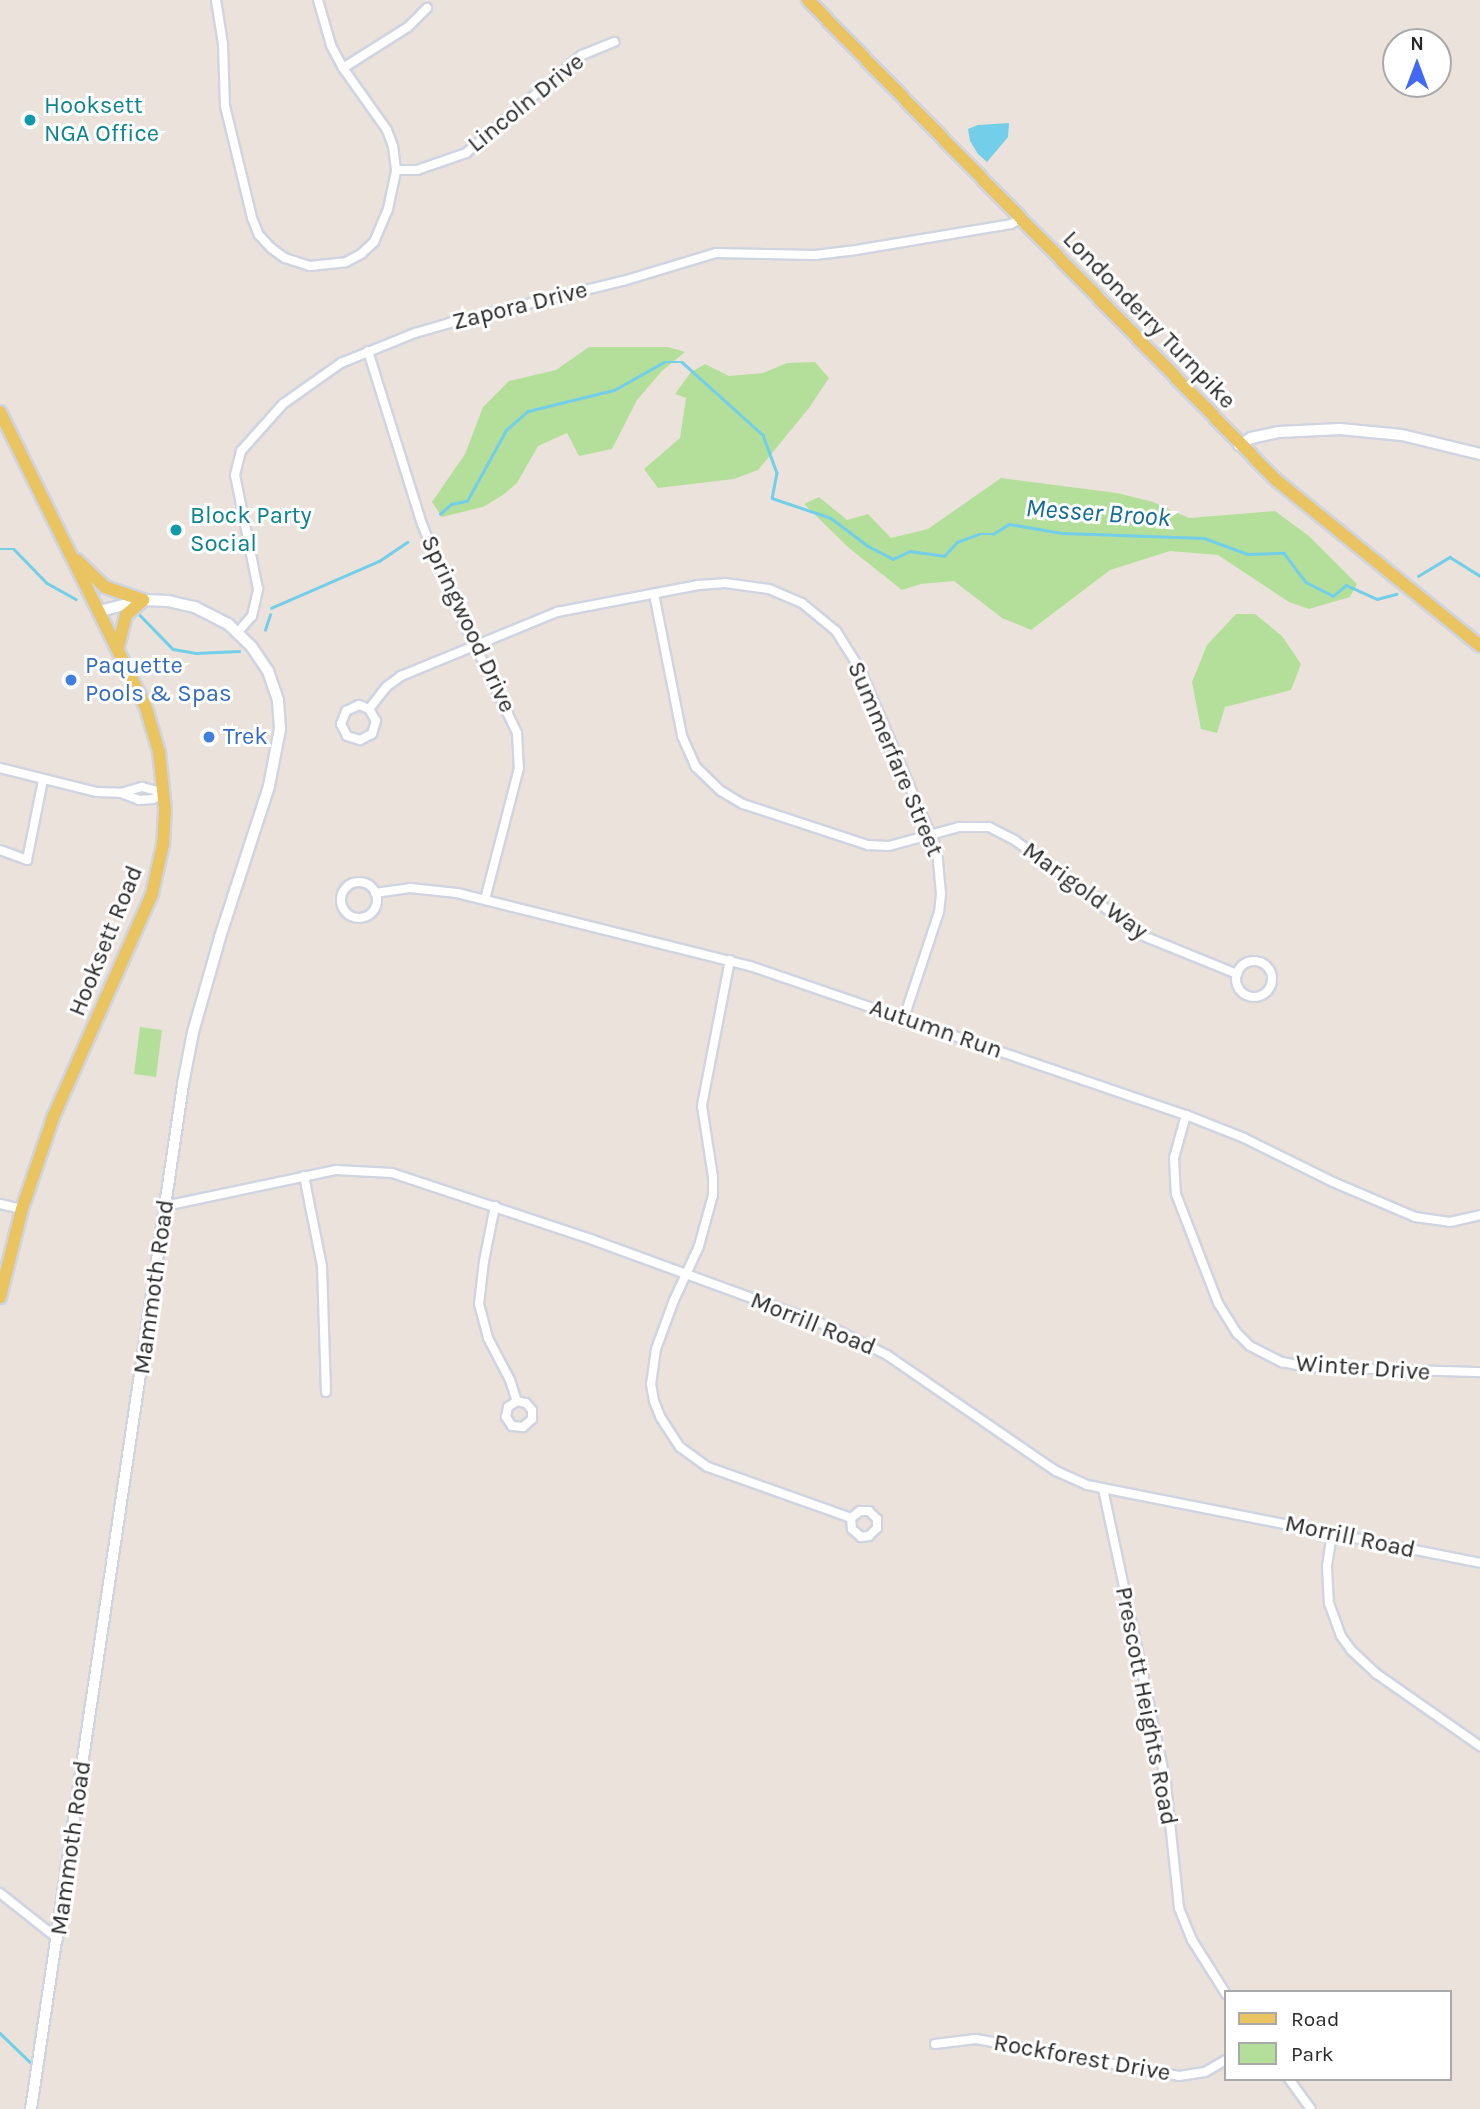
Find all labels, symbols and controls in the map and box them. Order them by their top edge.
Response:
north arrow [1382,28,1452,98]
text: N [1410,33,1424,55]
street label: Lincoln Drive [462,47,590,159]
place label: Hooksett NGA Office [44,92,159,148]
marker: Hooksett NGA Office [22,112,38,128]
street label: Londonderry Turnpike [1057,225,1241,415]
street label: Zapora Drive [449,275,591,337]
water label: Messer Brook [1024,492,1172,534]
place label: Block Party Social [190,502,312,558]
marker: Block Party Social [168,522,184,538]
street label: Springwood Drive [414,531,522,717]
place label: Paquette Pools & Spas [85,652,232,708]
street label: Summerfare Street [841,657,949,861]
marker: Paquette Pools & Spas [63,672,79,688]
place label: Trek [223,723,268,751]
marker: Trek [201,729,217,745]
street label: Marigold Way [1017,836,1153,946]
street label: Hooksett Road [63,862,149,1020]
street label: Autumn Run [866,993,1006,1065]
street label: Mammoth Road [127,1198,181,1376]
street label: Morrill Road [746,1286,880,1362]
street label: Winter Drive [1295,1349,1431,1387]
street label: Morrill Road [1282,1509,1418,1565]
street label: Prescott Heights Road [1109,1584,1183,1828]
street label: Mammoth Road [44,1759,98,1937]
legend [1224,1990,1452,2081]
text: Road [1291,2007,1339,2031]
street label: Rockforest Drive [991,2028,1173,2088]
text: Park [1291,2042,1334,2066]

